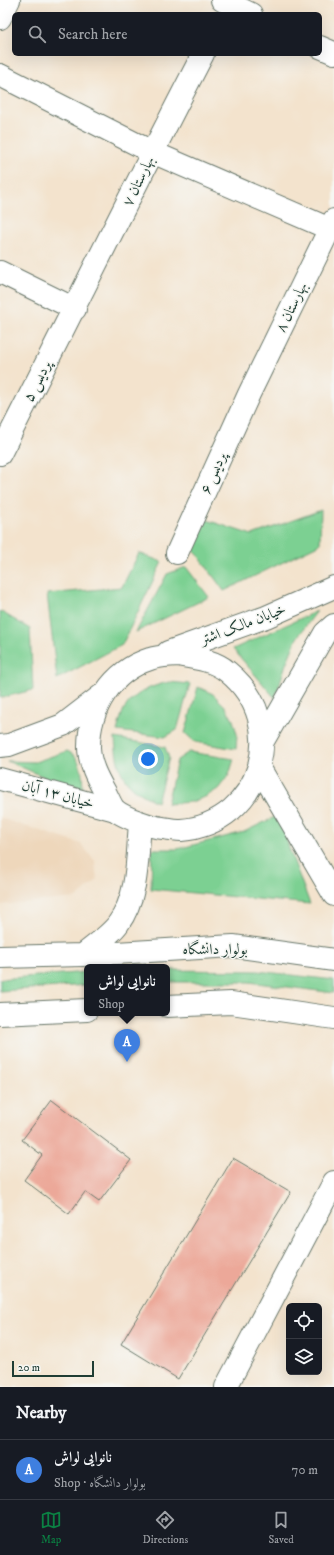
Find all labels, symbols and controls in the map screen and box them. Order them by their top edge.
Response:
search box [12,12,322,56]
icon: search [26,23,48,45]
text: Search here [58,25,127,44]
street label: بهارستان ۷ [118,153,159,209]
street label: بهارستان ۸ [271,279,312,335]
street label: پردیس ۵ [19,356,56,405]
street label: پردیس ۶ [196,448,232,497]
street label: خیابان مالک اشتر [196,599,289,650]
your location [138,749,158,769]
street label: خیابان ۱۳ آبان [20,776,96,813]
street label: بولوار دانشگاه [182,939,248,959]
popup [84,964,170,1016]
text: نانوایی لواش [98,972,156,991]
text: Shop [98,996,125,1012]
pin: A [114,1029,140,1062]
map controls [286,1303,322,1375]
button: locate [286,1303,322,1339]
button: layers [286,1339,322,1375]
scale bar [12,1359,94,1378]
text: 20 m [18,1361,40,1375]
text: Nearby [16,1402,66,1424]
text: نانوایی لواش [54,1448,112,1467]
text: A [25,1462,33,1478]
text: 70 m [292,1462,318,1478]
text: Shop · بولوار دانشگاه [54,1475,146,1491]
tab: Map [40,1509,62,1547]
tab: Directions [143,1509,188,1547]
tab: Saved [269,1509,294,1547]

